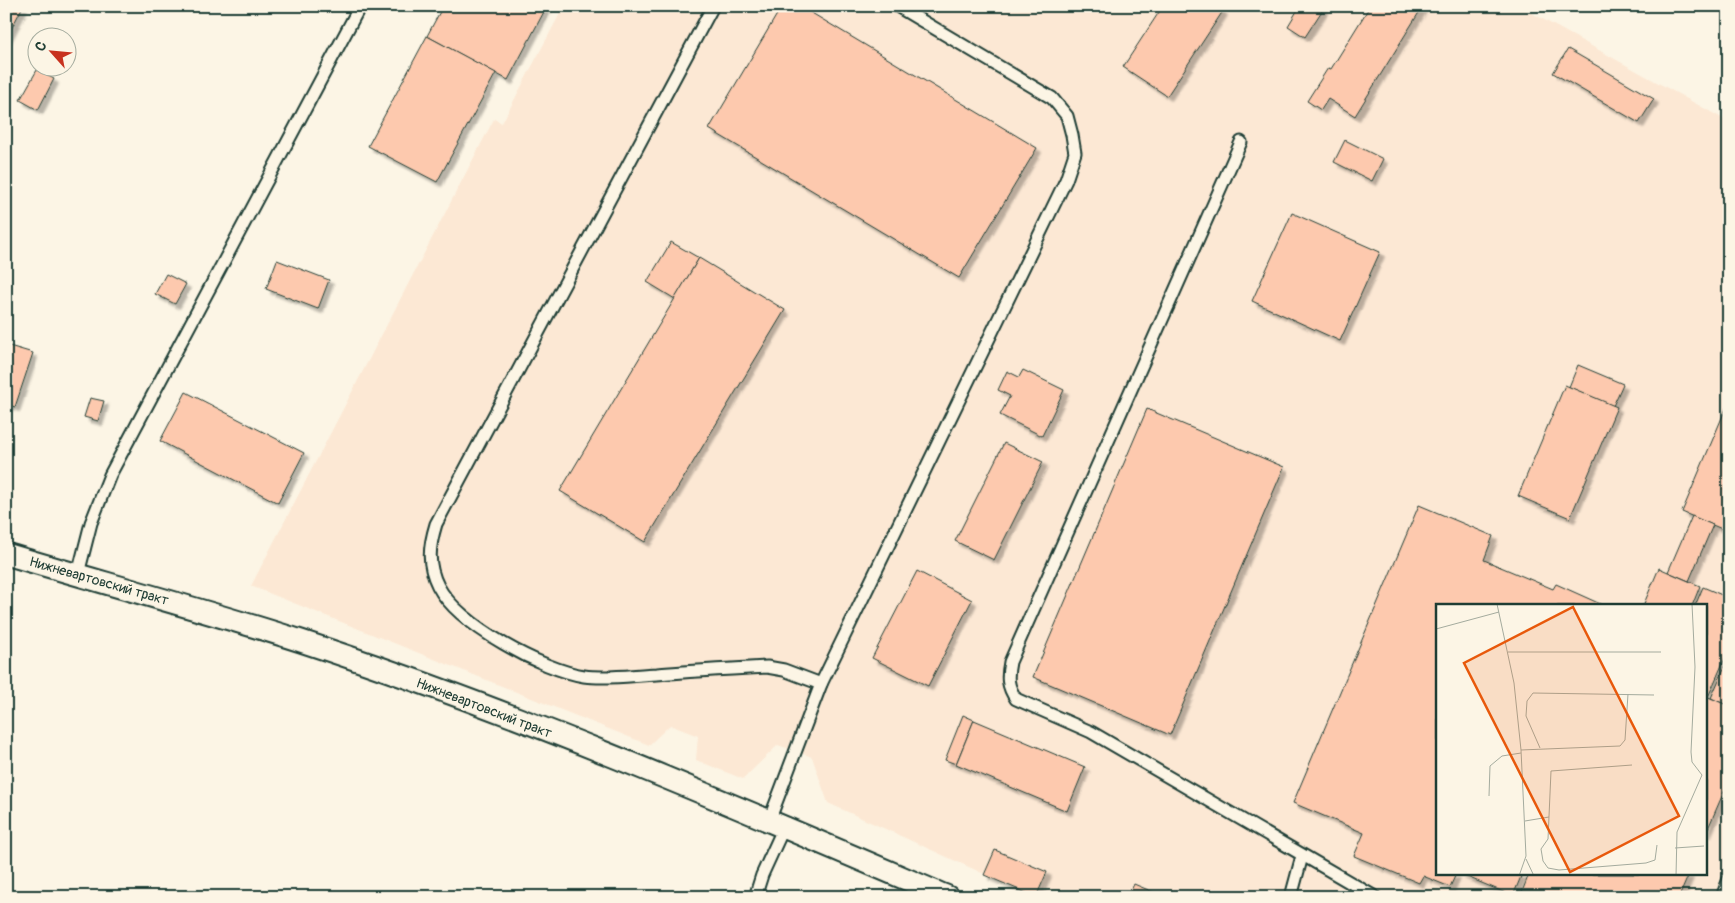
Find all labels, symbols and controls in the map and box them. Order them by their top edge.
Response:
north arrow [28,28,78,78]
text: С [31,38,51,54]
street label: Нижневартовский тракт [27,553,171,609]
inset map [1436,604,1708,876]
street label: Нижневартовский тракт [414,674,554,742]

